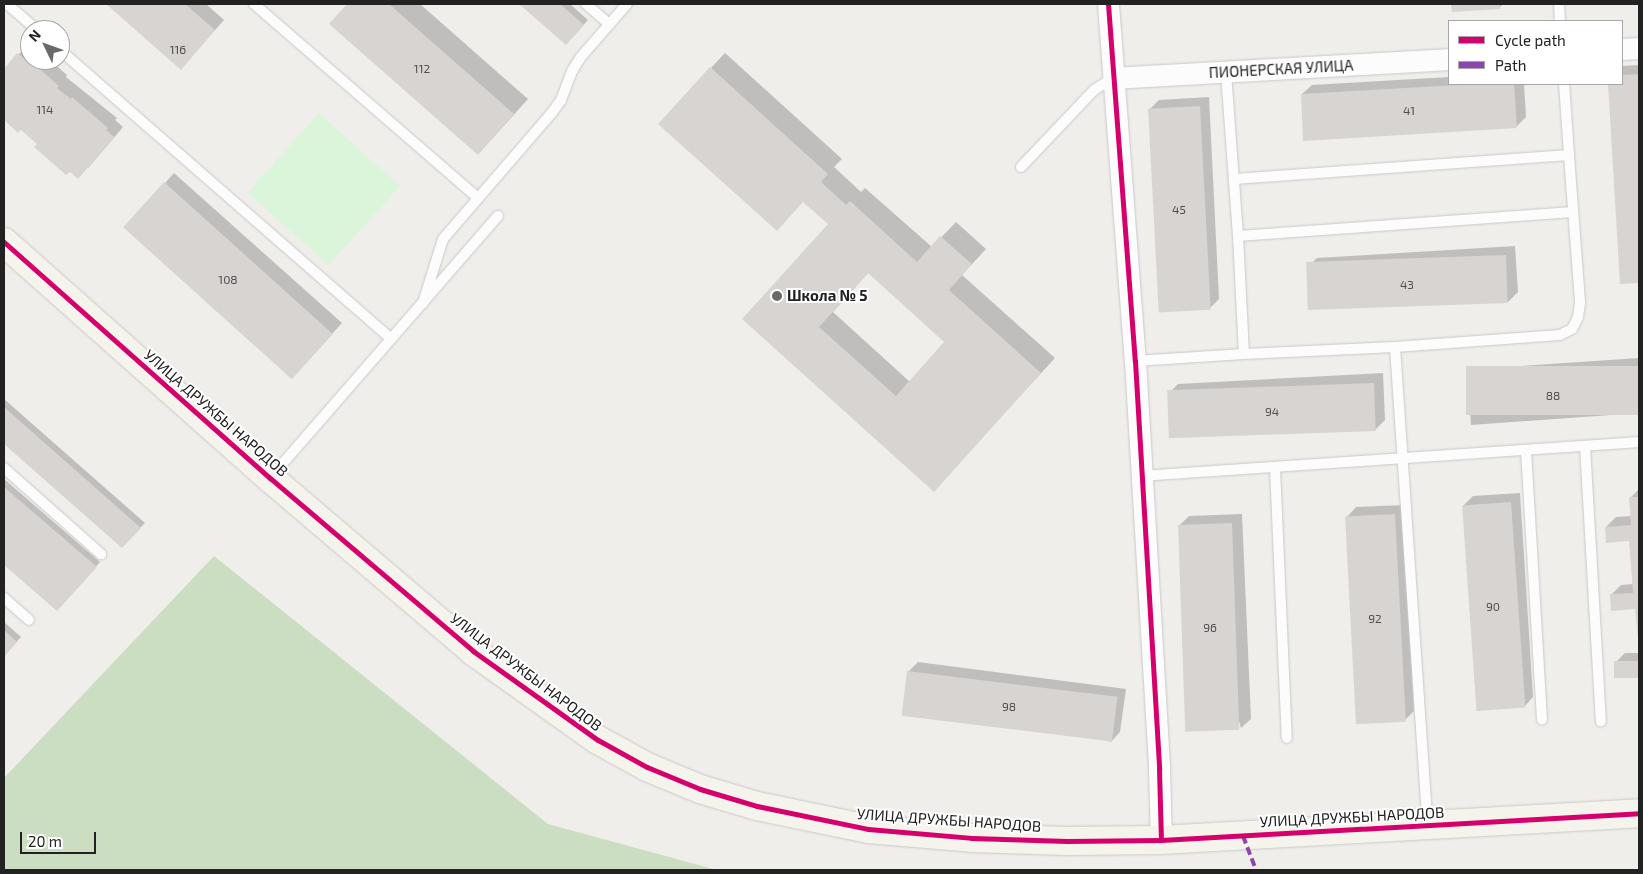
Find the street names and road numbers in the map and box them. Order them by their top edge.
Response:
street label: ПИОНЕРСКАЯ УЛИЦА [1208,56,1354,82]
street label: УЛИЦА ДРУЖБЫ НАРОДОВ [140,346,292,480]
street label: УЛИЦА ДРУЖБЫ НАРОДОВ [447,609,605,735]
street label: УЛИЦА ДРУЖБЫ НАРОДОВ [1259,803,1445,831]
street label: УЛИЦА ДРУЖБЫ НАРОДОВ [856,805,1042,835]

